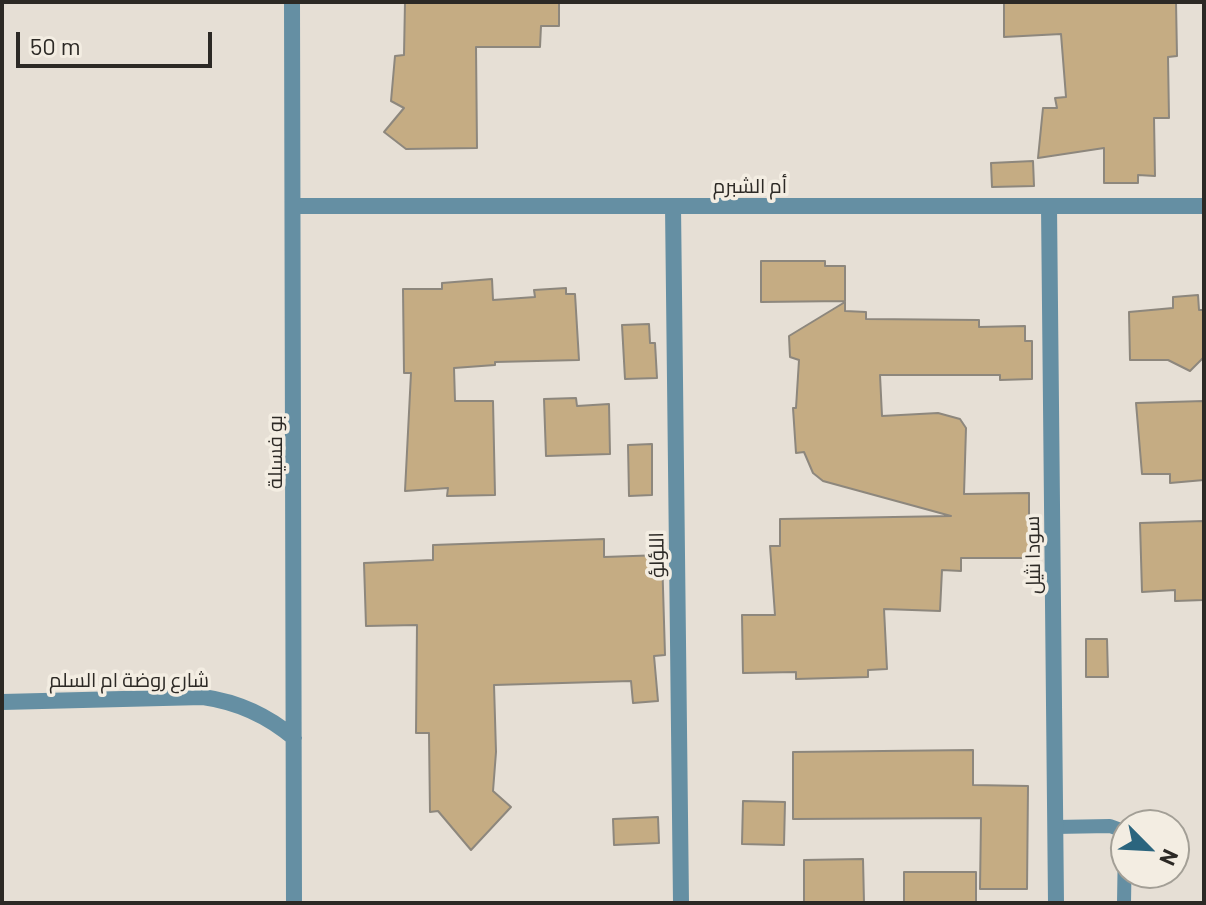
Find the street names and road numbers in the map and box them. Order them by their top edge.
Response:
street label: أم الشبرم [713,174,787,198]
street label: بو فسيلة [263,415,287,489]
street label: سودا نثيل [1020,516,1046,594]
street label: اللؤلؤ [645,532,669,578]
street label: شارع روضة ام السلم [49,668,209,692]

